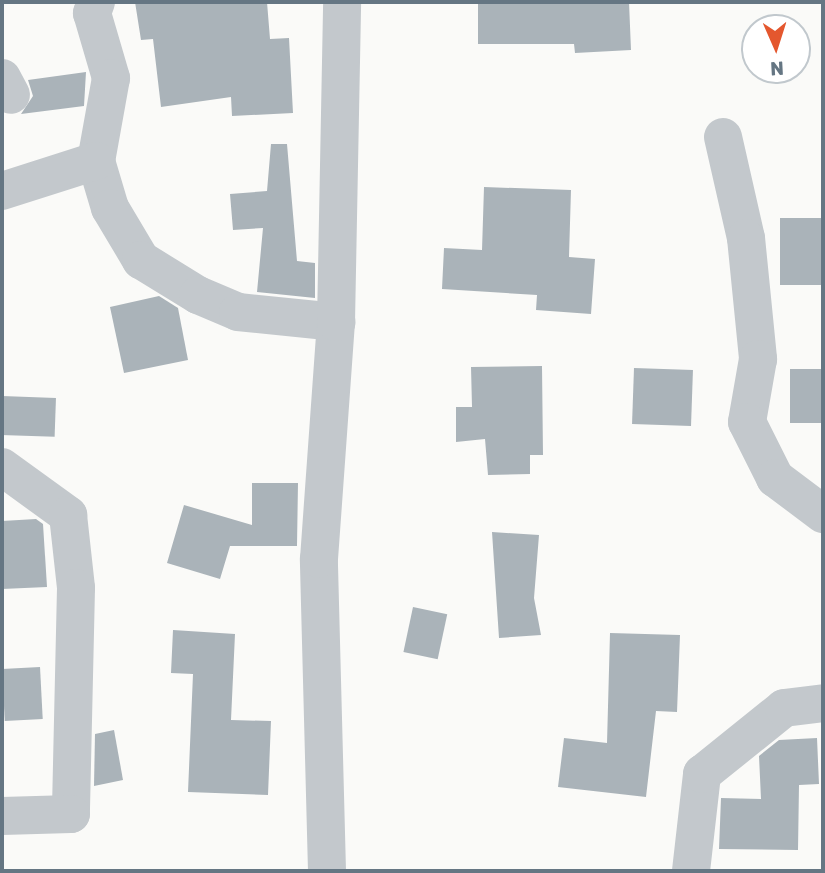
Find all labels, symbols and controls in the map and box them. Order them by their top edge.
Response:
north arrow [741,14,811,84]
text: N [770,57,784,80]

